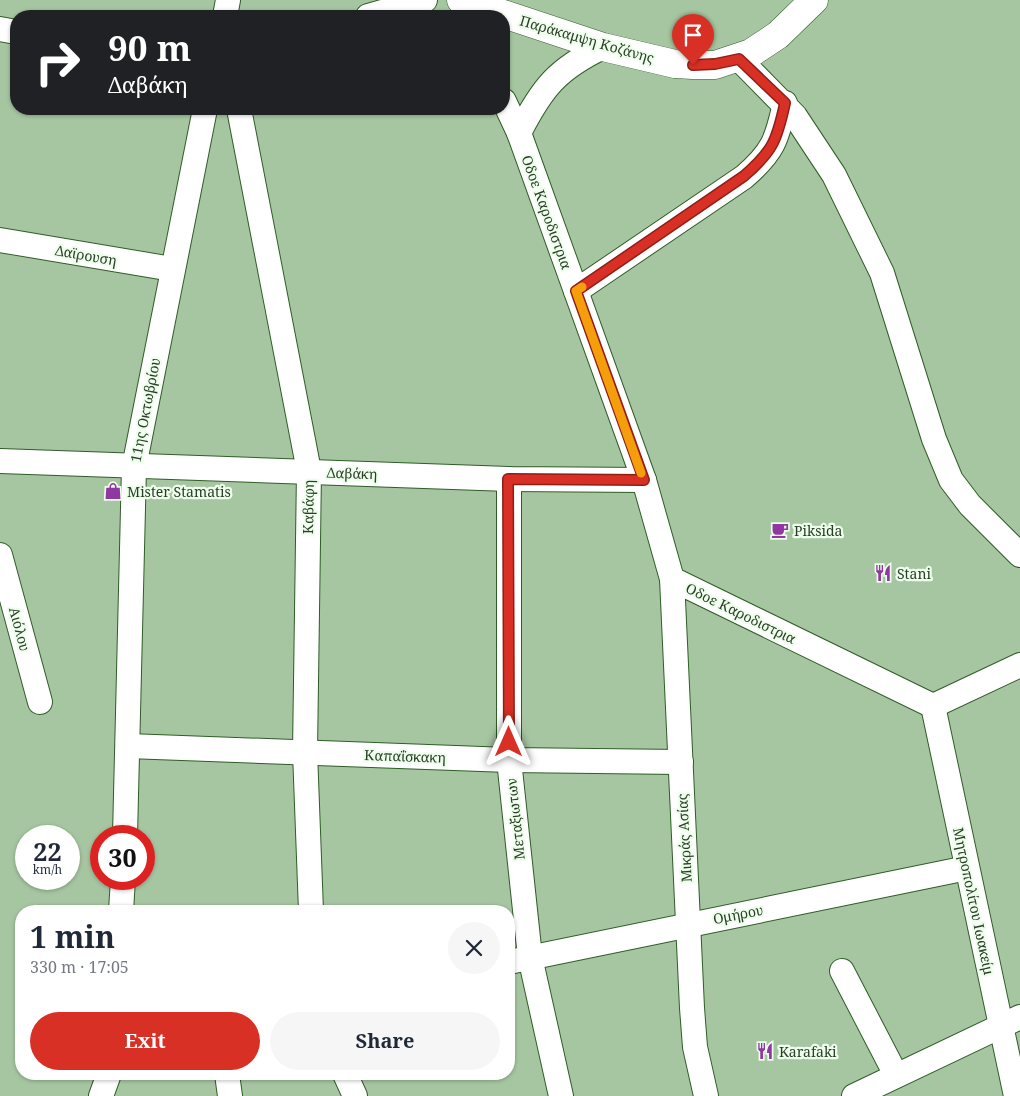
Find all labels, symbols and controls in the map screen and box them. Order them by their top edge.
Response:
street label: Παράκαμψη Κοζάνης [518,11,657,67]
pin [672,14,714,65]
icon: arrive [679,21,707,49]
text: 90 m [108,24,191,71]
icon: right [25,30,90,95]
text: Δαβάκη [108,69,188,99]
street label: Oδοε Καροδιστρια [518,152,576,272]
street label: Δαϊρουση [54,240,118,270]
street label: 11ης Οκτωβρίου [126,356,164,464]
street label: Δαβάκη [326,463,378,483]
street label: Καβάφη [298,480,318,534]
shop icon: Mister Stamatis [103,481,123,501]
place label: Mister Stamatis [127,482,231,501]
cafe icon: Piksida [770,520,790,540]
place label: Piksida [794,521,843,540]
restaurant icon: Stani [873,563,893,583]
place label: Stani [897,564,931,583]
street label: Oδοε Καροδιστρια [683,578,799,648]
street label: Αιόλου [5,605,35,653]
position arrow [482,715,534,767]
street label: Καπαΐσκακη [364,745,446,767]
street label: Μεταξιωτων [501,777,529,861]
street label: Μικράς Ασίας [672,793,696,883]
speed limit sign: 30 [90,825,155,890]
street label: Μητροπολίτου Ιωακείμ [949,826,999,976]
text: 22 [33,834,62,868]
text: km/h [33,861,62,878]
street label: Ομήρου [711,900,765,928]
text: 1 min [30,916,115,957]
button: close [448,922,500,974]
text: 330 m · 17:05 [30,956,129,978]
button: Exit [30,1012,260,1070]
button: Share [270,1012,500,1070]
restaurant icon: Karafaki [755,1041,775,1061]
place label: Karafaki [779,1042,837,1061]

